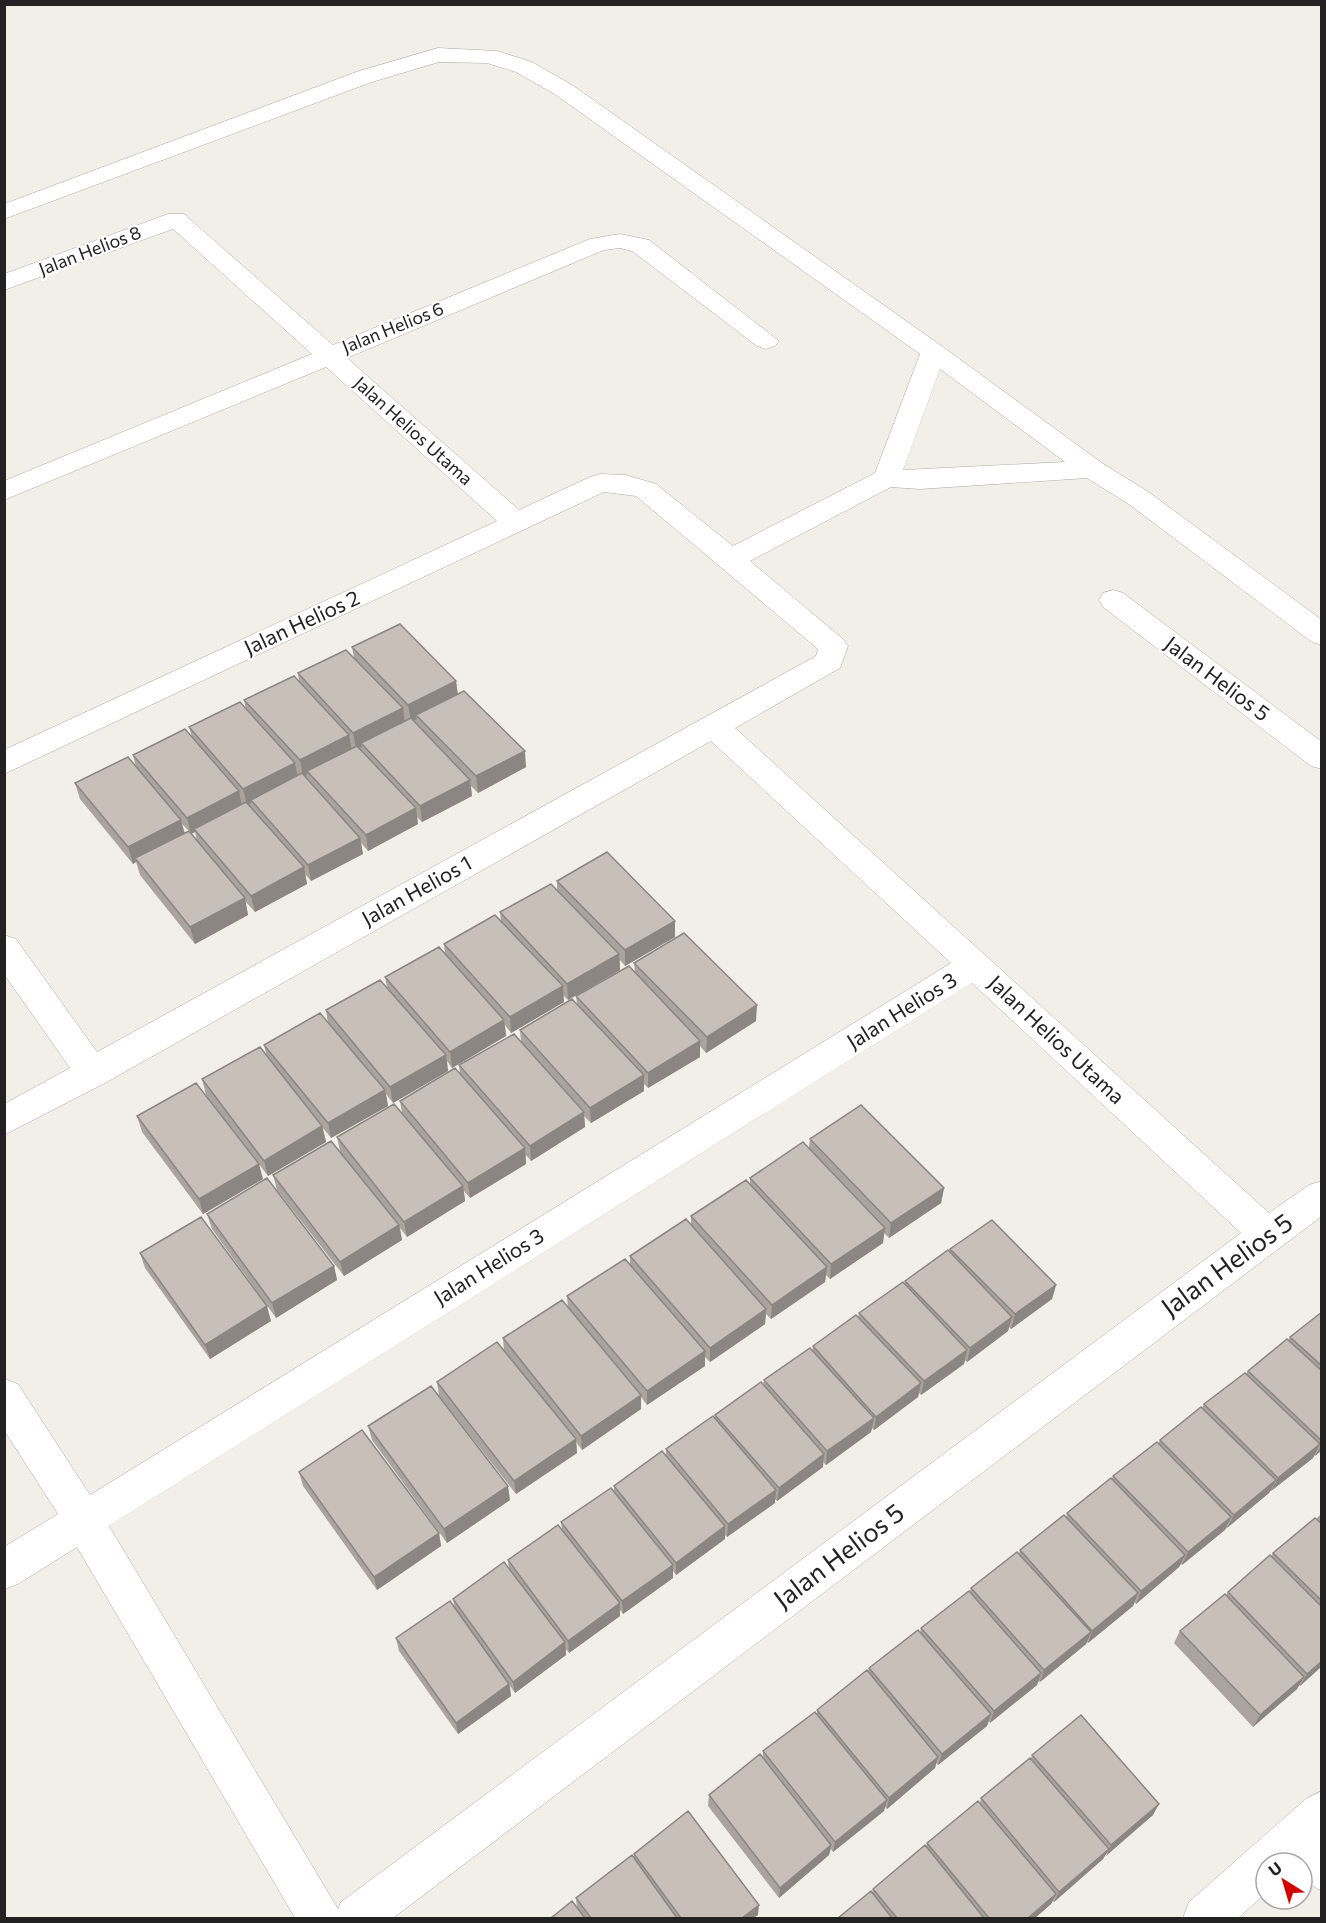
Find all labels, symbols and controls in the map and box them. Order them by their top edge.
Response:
street label: Jalan Helios 8 [35,220,144,280]
street label: Jalan Helios 6 [339,297,447,357]
street label: Jalan Helios Utama [350,371,477,489]
street label: Jalan Helios 2 [240,584,363,659]
street label: Jalan Helios 5 [1160,630,1275,725]
street label: Jalan Helios 1 [357,849,476,930]
street label: Jalan Helios 3 [842,966,961,1053]
street label: Jalan Helios Utama [984,969,1130,1108]
street label: Jalan Helios 5 [1154,1206,1298,1322]
street label: Jalan Helios 3 [429,1222,548,1309]
street label: Jalan Helios 5 [767,1496,909,1614]
north arrow [1254,1851,1314,1911]
text: U [1264,1858,1285,1880]

